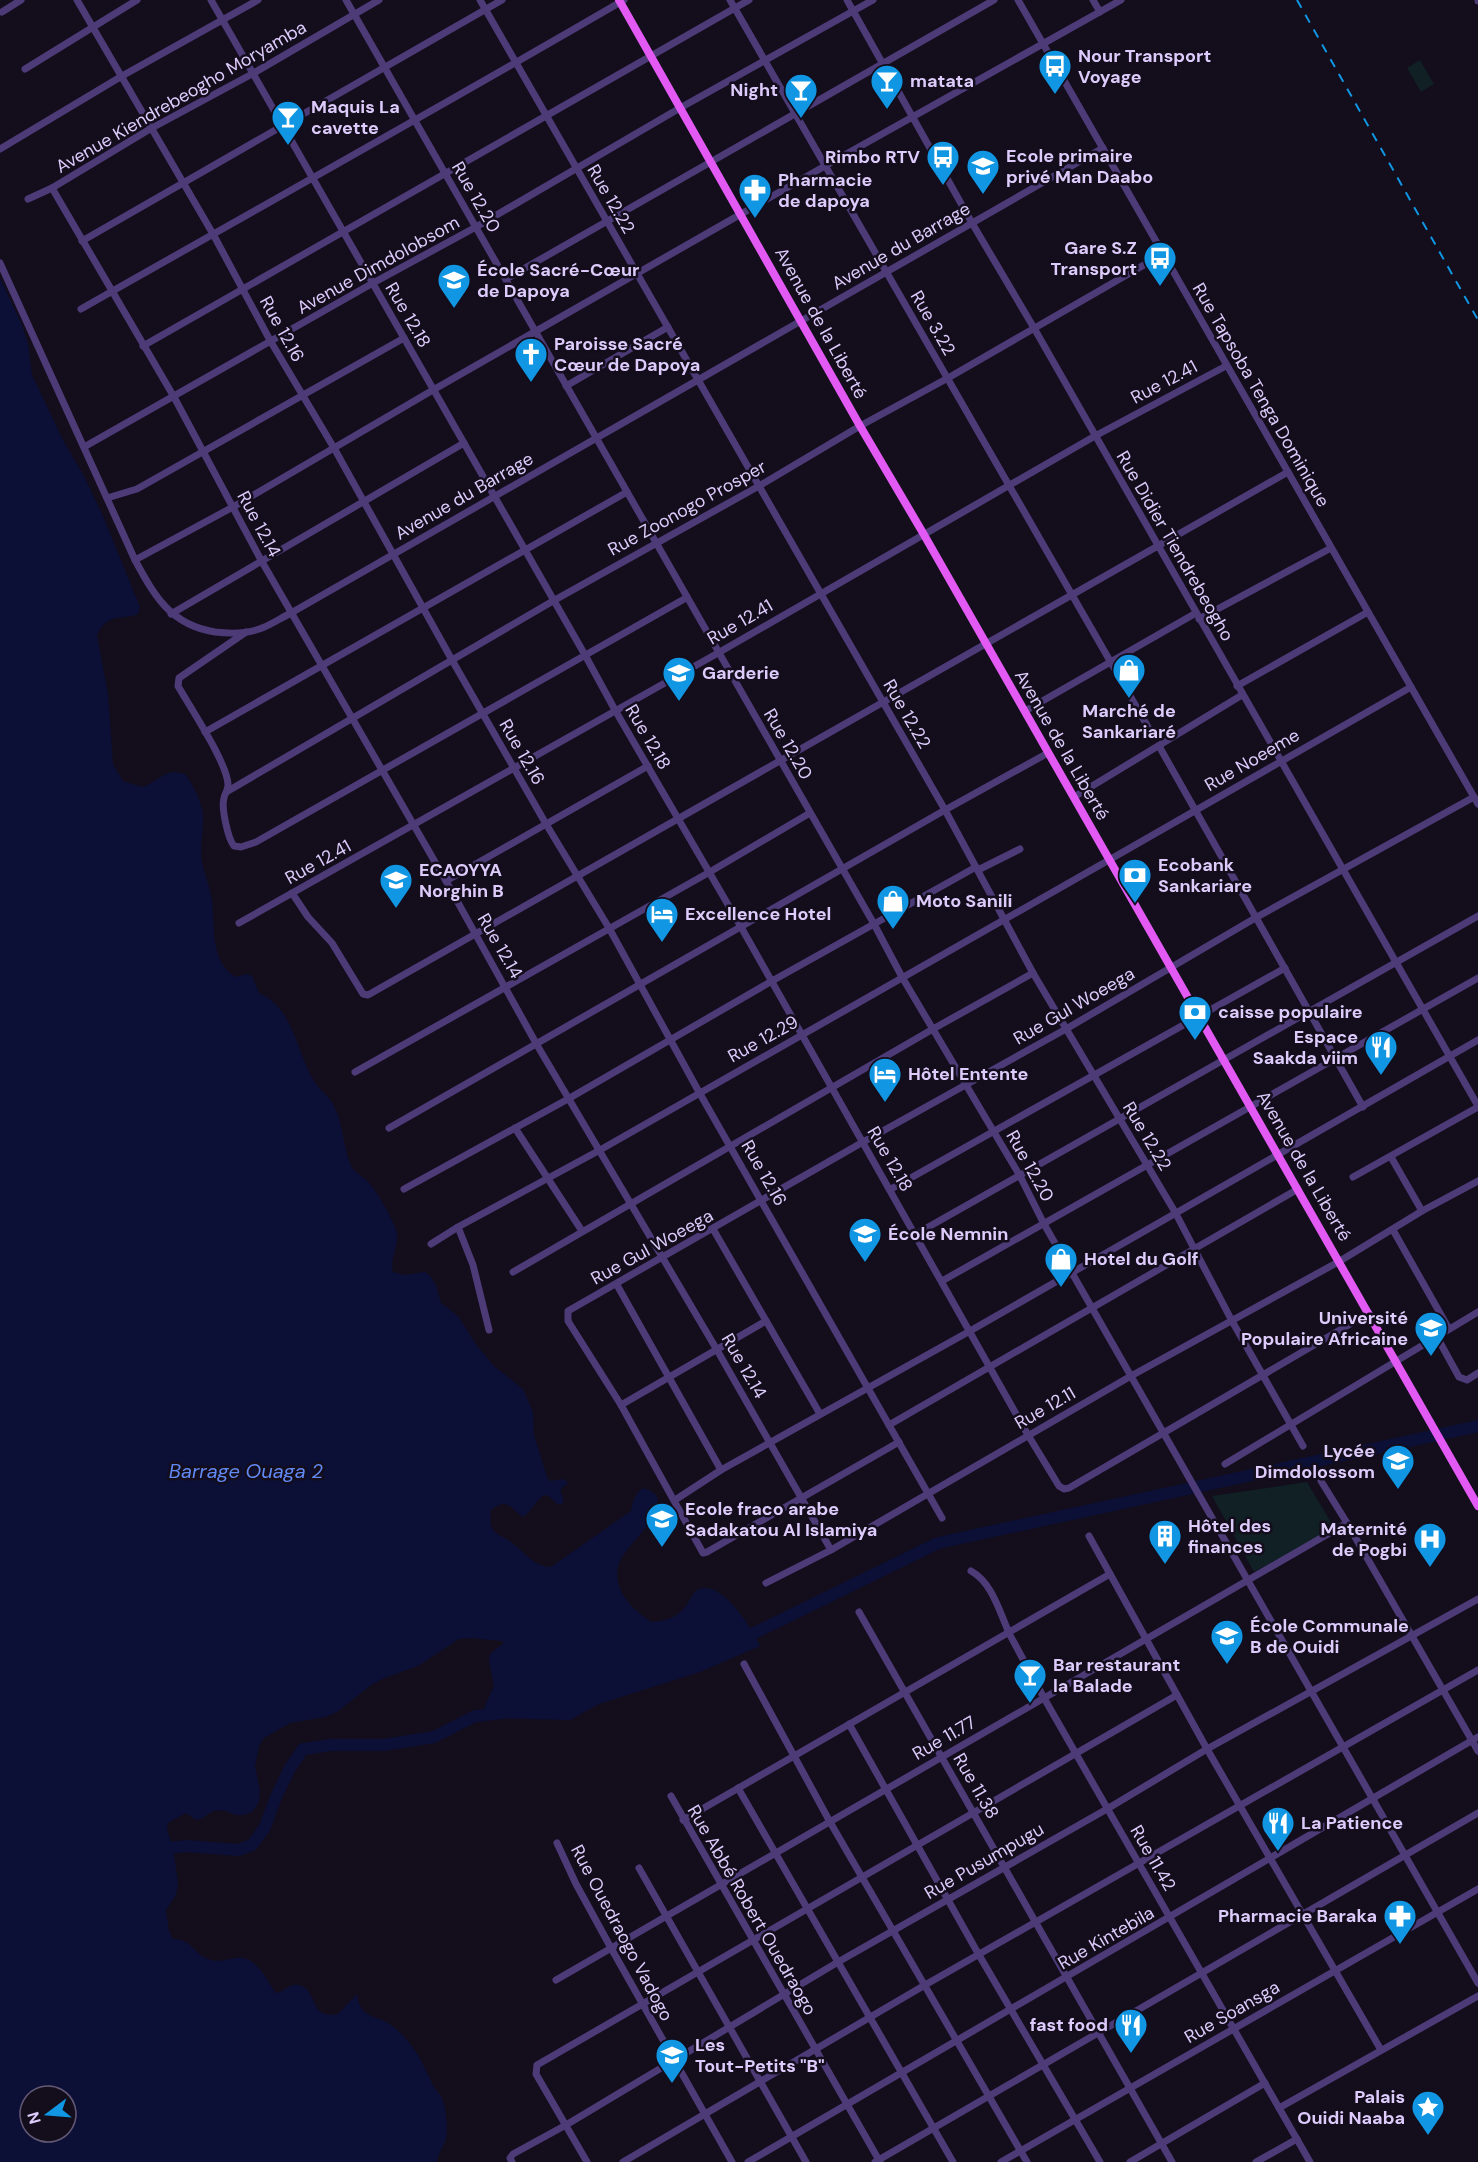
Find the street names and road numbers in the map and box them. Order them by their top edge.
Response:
street label: Avenue Kiendrebeogho Moryamba [51,15,311,179]
street label: Rue 12.20 [446,157,506,237]
street label: Rue 12.22 [582,160,640,238]
street label: Avenue du Barrage [827,197,975,295]
street label: Avenue Dimdolobsom [292,210,464,320]
street label: Avenue de la Liberté [769,243,873,403]
street label: Rue 12.18 [380,278,436,352]
street label: Rue Tapsoba Tenga Dominique [1187,279,1335,511]
street label: Rue 3.22 [905,286,961,360]
street label: Rue 12.16 [254,292,310,366]
street label: Rue 12.41 [1127,354,1201,410]
street label: Avenue du Barrage [390,447,538,545]
street label: Rue Didier Tiendrebeogho [1111,447,1239,645]
street label: Rue Zoonogo Prosper [604,454,771,562]
street label: Rue 12.14 [232,487,286,561]
street label: Rue 12.41 [703,594,777,650]
street label: Avenue de la Liberté [1009,665,1115,825]
street label: Rue 12.22 [878,675,936,753]
street label: Rue 12.18 [620,700,676,774]
street label: Rue 12.20 [758,704,818,784]
street label: Rue 12.16 [494,715,550,789]
street label: Rue Noeeme [1200,723,1304,797]
street label: Rue 12.41 [281,834,355,890]
street label: Rue 12.14 [472,909,528,983]
street label: Rue Gul Woeega [1009,962,1139,1050]
street label: Rue 12.29 [723,1010,803,1068]
street label: Avenue de la Liberté [1251,1086,1357,1246]
street label: Rue 12.22 [1117,1097,1177,1175]
street label: Rue 12.18 [862,1122,918,1196]
street label: Rue 12.20 [1001,1126,1059,1206]
street label: Rue 12.16 [736,1136,792,1210]
street label: Rue Gul Woeega [587,1203,717,1291]
street label: Rue 12.14 [716,1329,772,1403]
street label: Rue 12.11 [1010,1381,1080,1435]
street label: Rue 11.77 [908,1710,980,1766]
street label: Rue 11.38 [948,1749,1004,1823]
street label: Rue Abbé Robert Ouedraogo [682,1800,822,2020]
street label: Rue Pusumpugu [920,1817,1048,1905]
street label: Rue 11.42 [1125,1821,1181,1895]
street label: Rue Ouedraogo Vadogo [565,1841,679,2025]
street label: Rue Kintebila [1053,1901,1159,1975]
street label: Rue Soansga [1180,1975,1284,2049]

